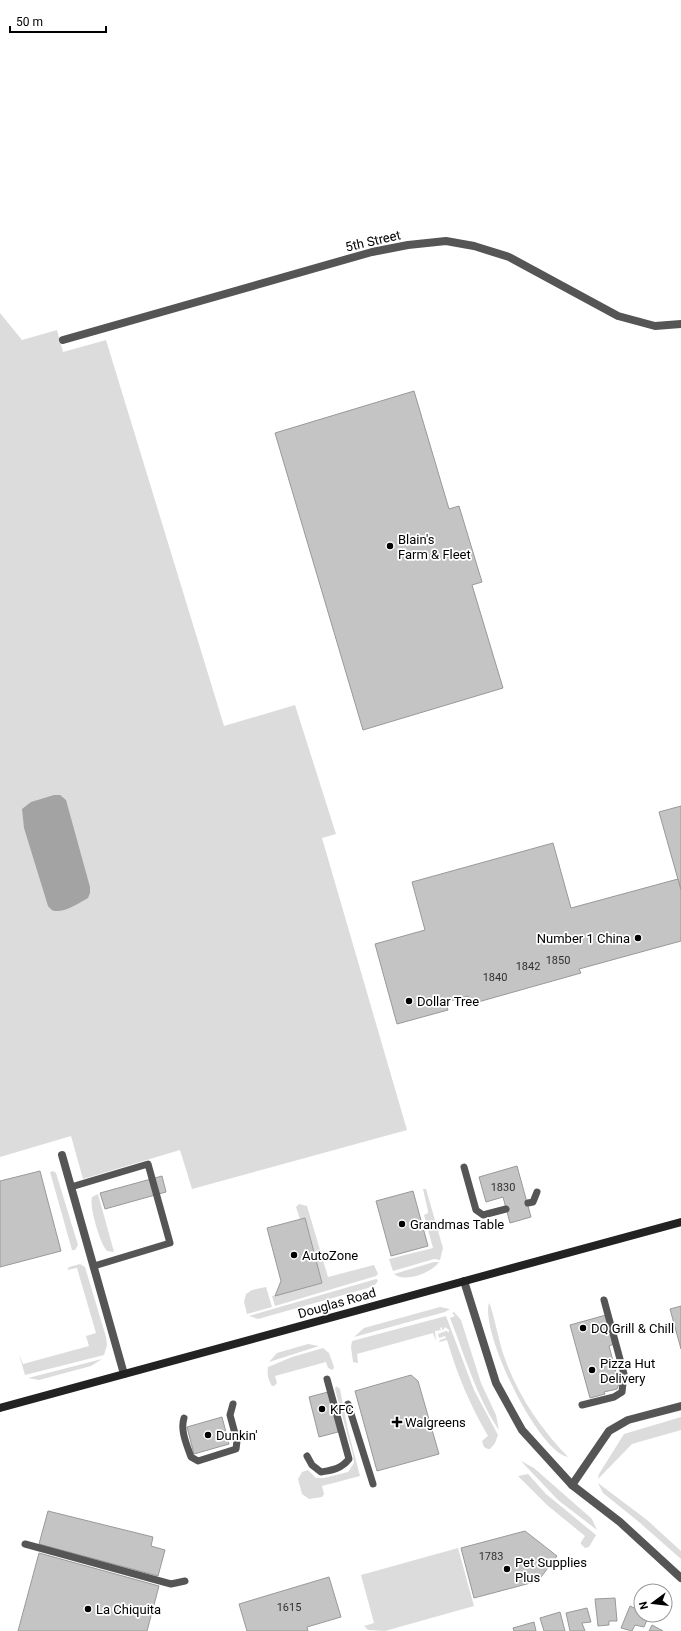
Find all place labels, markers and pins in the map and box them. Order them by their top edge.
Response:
place label: Blain's Farm & Fleet [398,532,471,562]
marker: Blain's Farm & Fleet [385,541,395,551]
place label: Number 1 China [537,931,630,946]
marker: Number 1 China [633,933,643,943]
place label: Dollar Tree [417,994,479,1009]
marker: Dollar Tree [404,996,414,1006]
place label: Grandmas Table [410,1217,504,1232]
marker: Grandmas Table [397,1219,407,1229]
place label: AutoZone [302,1248,358,1263]
marker: AutoZone [289,1250,299,1260]
place label: DQ Grill & Chill [591,1321,674,1336]
marker: DQ Grill & Chill [578,1323,588,1333]
place label: Pizza Hut Delivery [600,1356,655,1386]
marker: Pizza Hut Delivery [587,1365,597,1375]
place label: KFC [330,1402,354,1417]
marker: KFC [317,1404,327,1414]
place label: Walgreens [405,1415,466,1430]
marker: Walgreens [392,1417,402,1427]
place label: Dunkin' [216,1428,257,1443]
marker: Dunkin' [203,1430,213,1440]
place label: Pet Supplies Plus [515,1555,587,1585]
marker: Pet Supplies Plus [502,1564,512,1574]
place label: La Chiquita [96,1602,161,1617]
marker: La Chiquita [83,1604,93,1614]

